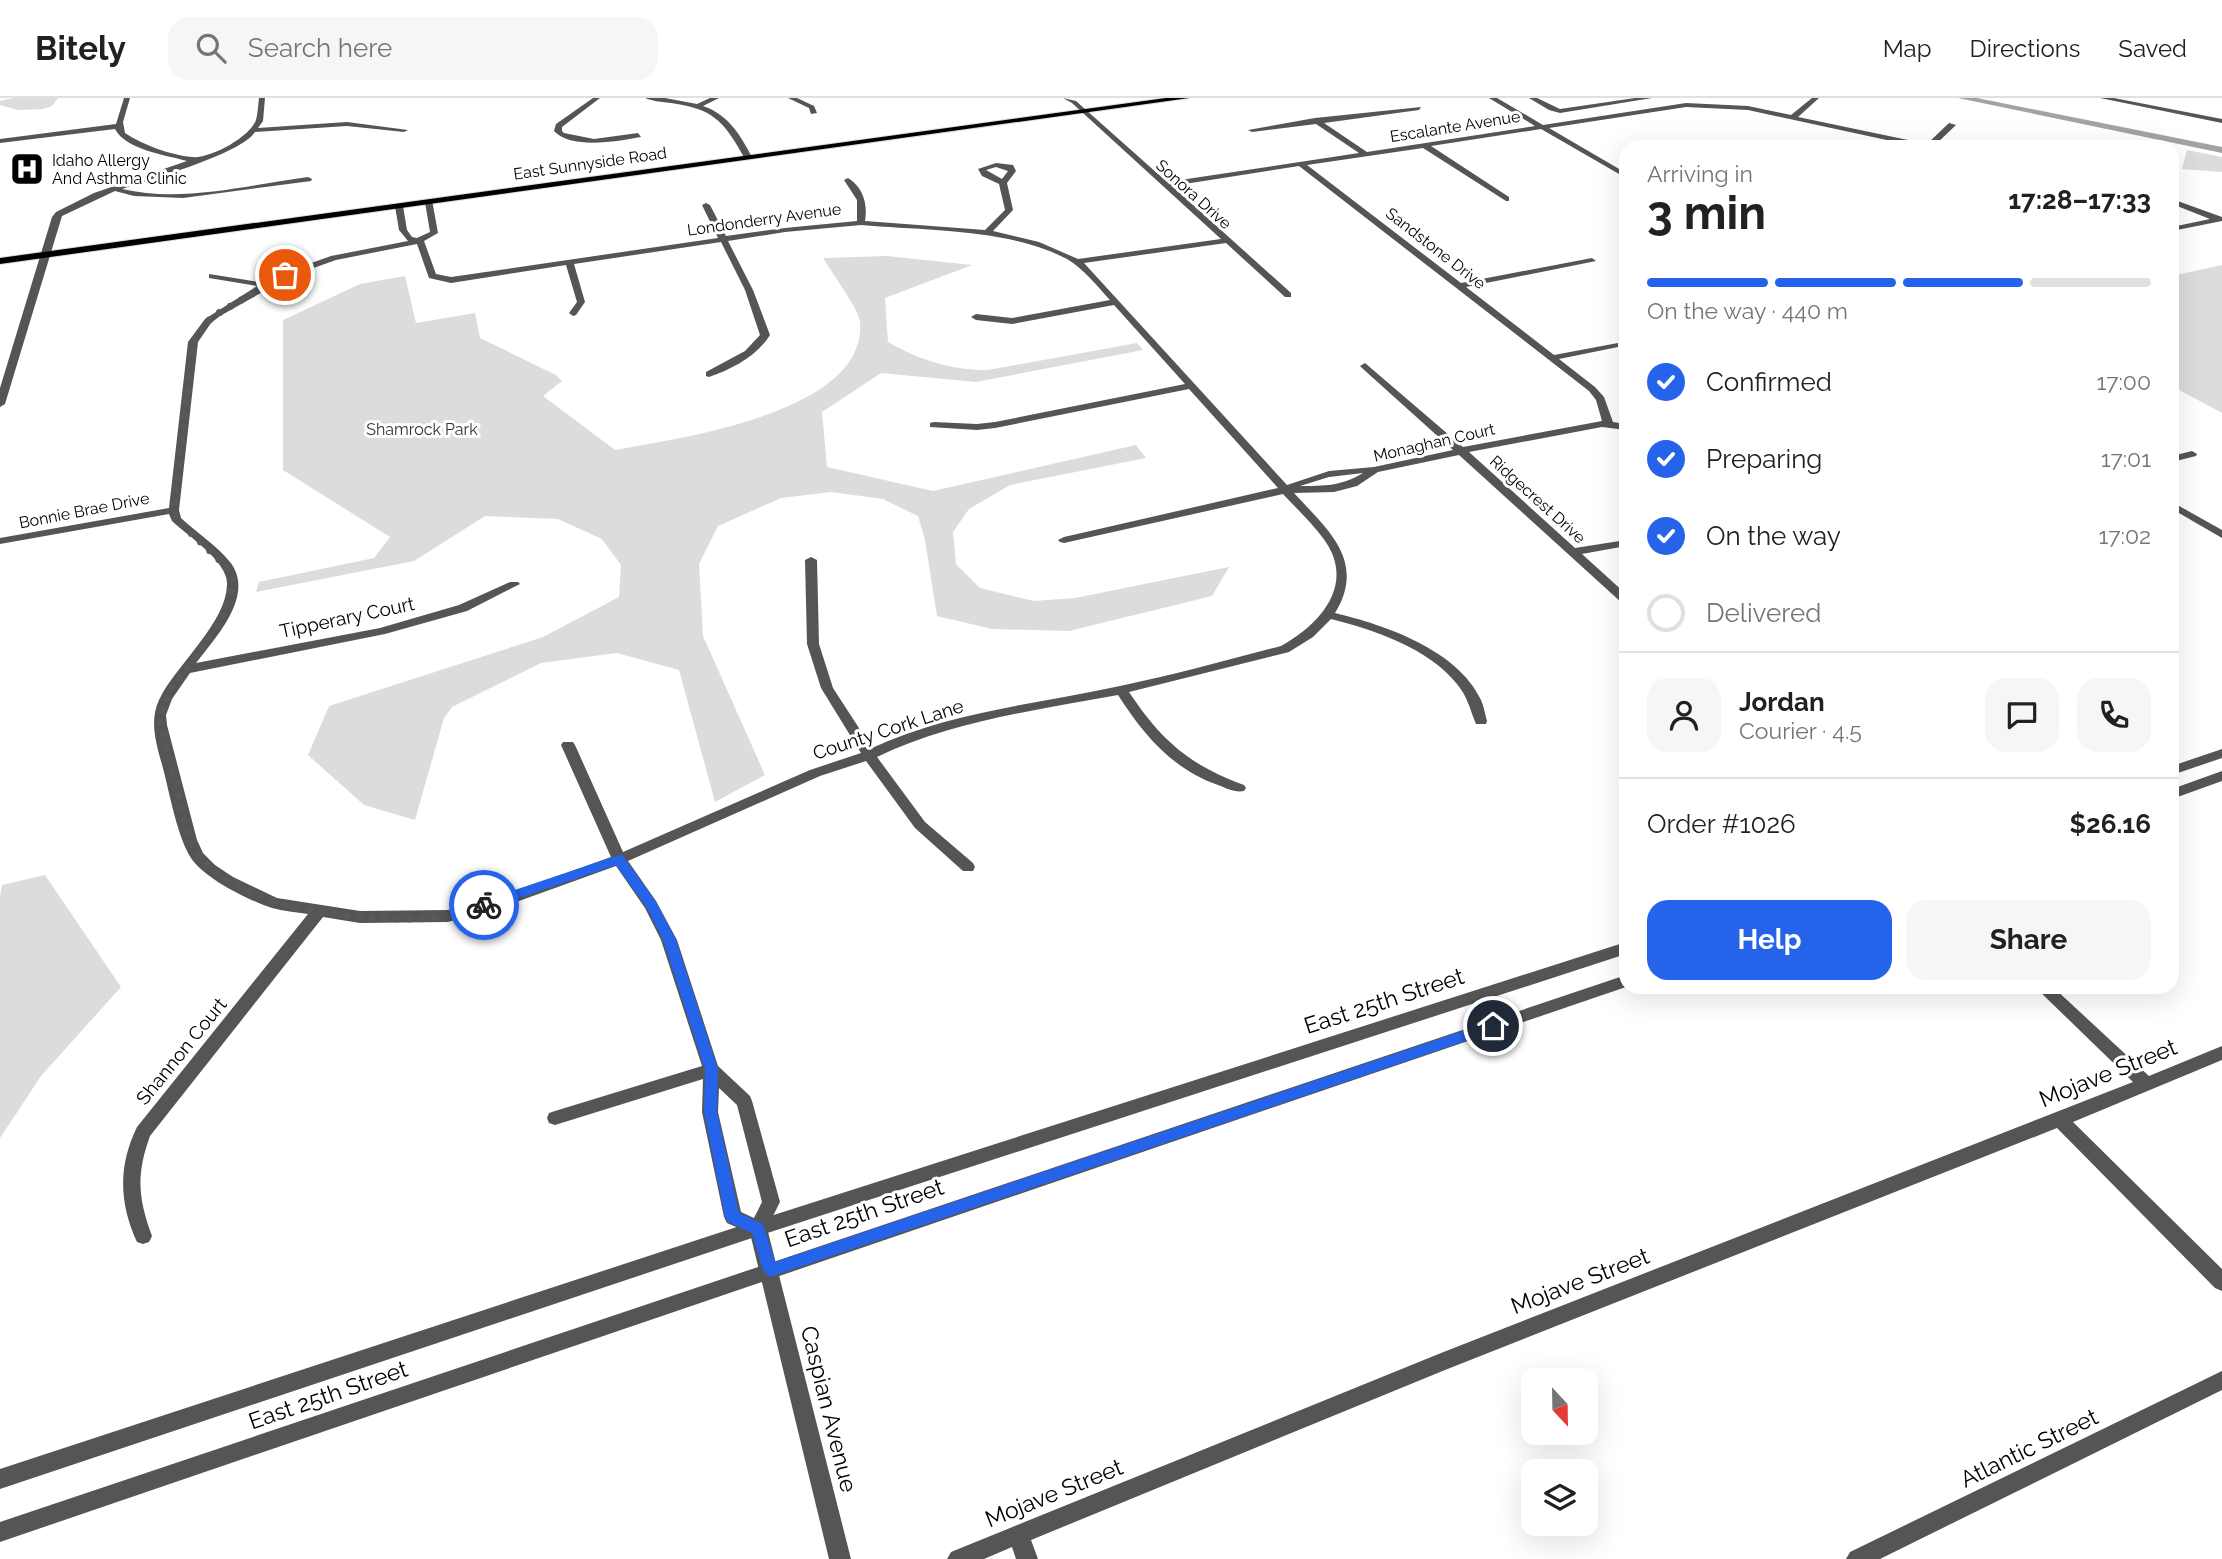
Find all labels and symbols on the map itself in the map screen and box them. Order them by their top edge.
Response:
street label: Escalante Avenue [1389,107,1522,146]
street label: East Sunnyside Road [512,143,668,184]
hospital icon: Idaho Allergy And Asthma Clinic [8,150,46,188]
place label: Idaho Allergy And Asthma Clinic [52,151,187,188]
street label: Sonora Drive [1152,156,1235,233]
street label: Londonderry Avenue [686,199,842,240]
street label: Sandstone Drive [1382,204,1489,293]
pin [255,245,315,305]
street label: Monaghan Court [1372,419,1497,466]
park label: Shamrock Park [366,420,478,439]
street label: Ridgecrest Drive [1486,452,1589,547]
street label: Bonnie Brae Drive [17,489,151,532]
street label: Tipperary Court [278,592,417,642]
street label: County Cork Lane [810,694,966,764]
courier [449,870,519,940]
street label: East 25th Street [1301,962,1467,1039]
street label: Shannon Court [131,993,231,1109]
pin [1463,996,1523,1056]
street label: Mojave Street [2035,1033,2181,1112]
street label: East 25th Street [781,1173,947,1252]
street label: Mojave Street [1507,1242,1653,1319]
street label: Caspian Avenue [796,1323,863,1495]
street label: East 25th Street [245,1355,411,1434]
north arrow [1521,1368,1598,1446]
street label: Atlantic Street [1956,1402,2102,1493]
street label: Mojave Street [981,1453,1127,1532]

